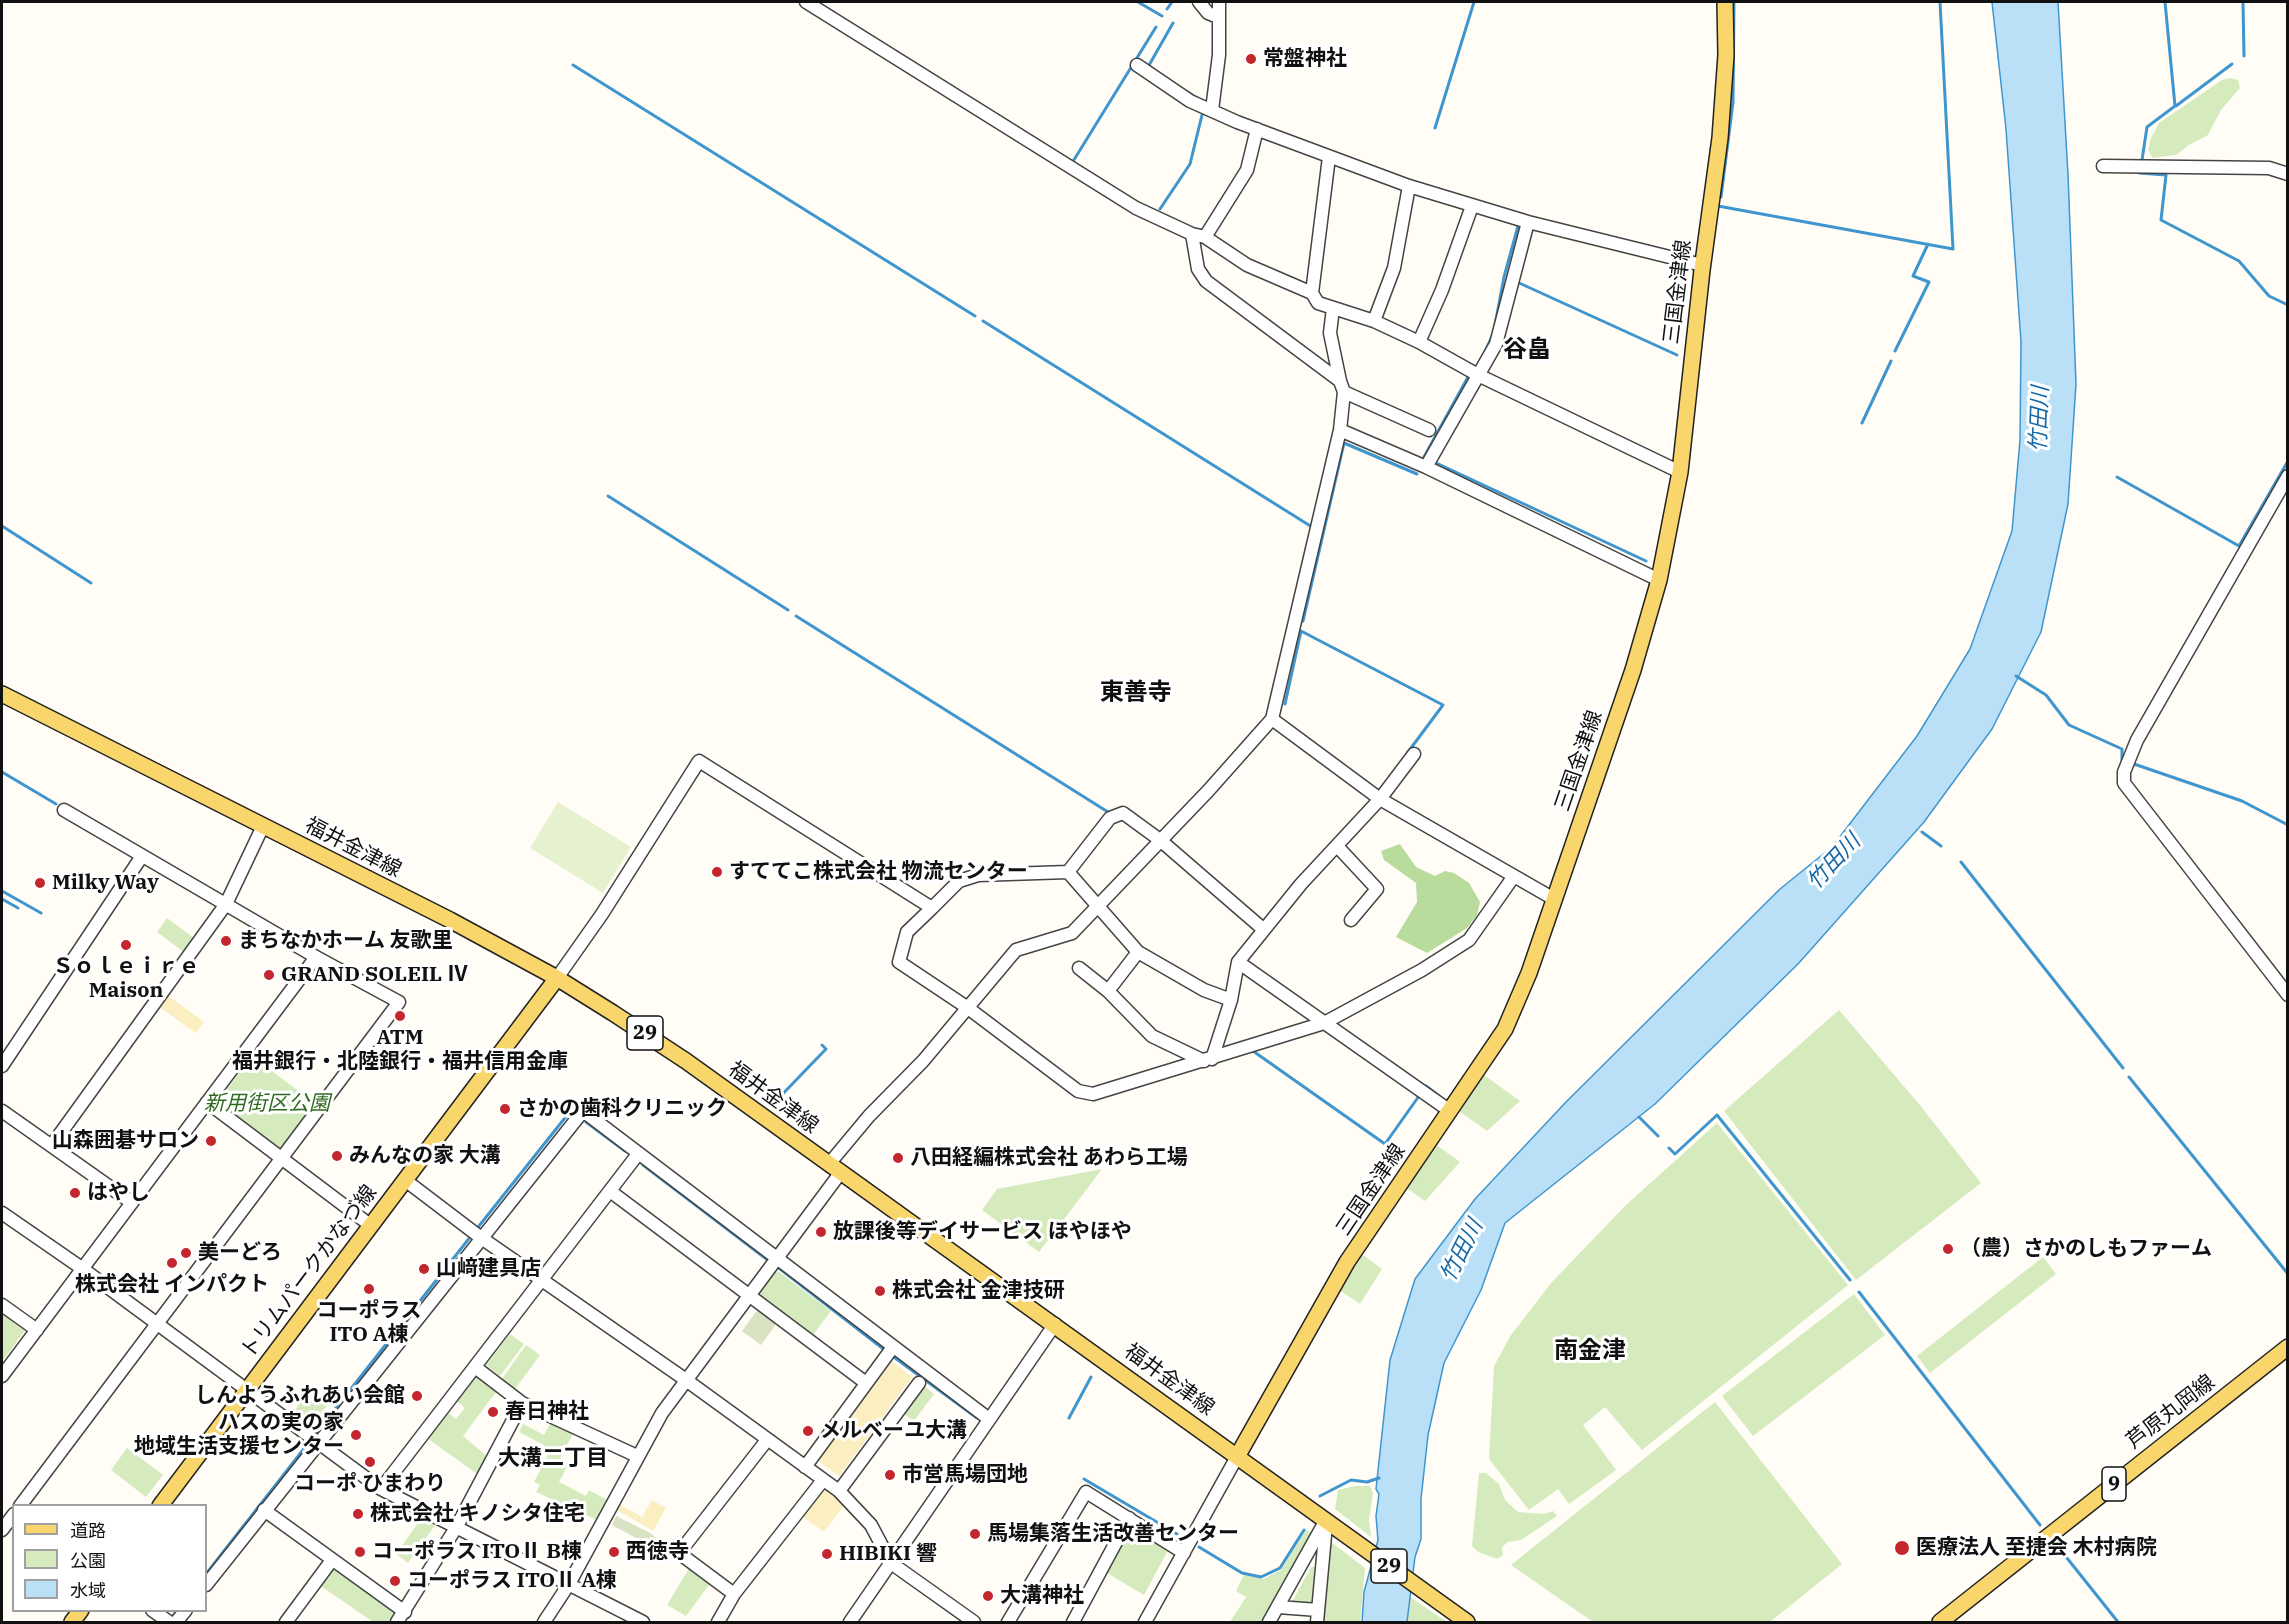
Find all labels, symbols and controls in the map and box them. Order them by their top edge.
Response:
place label: 常盤神社 [1263,46,1347,72]
marker: 常盤神社 [1244,52,1258,66]
street label: 三国金津線 [1659,238,1697,346]
district label: 谷畠 [1503,336,1551,364]
water label: 竹田川 [2026,386,2054,452]
district label: 東善寺 [1100,679,1172,707]
street label: 三国金津線 [1550,707,1608,815]
street label: 福井金津線 [301,813,405,883]
water label: 竹田川 [1802,829,1866,895]
place label: すててこ株式会社 物流センター [729,859,1028,885]
marker: すててこ株式会社 物流センター [710,865,724,879]
place label: Milky Way [52,870,159,896]
marker: Milky Way [33,876,47,890]
place label: まちなかホーム 友歌里 [238,928,453,954]
marker: まちなかホーム 友歌里 [219,934,233,948]
marker: Ｓｏｌｅｉｒｅ Maison [119,938,133,952]
place label: Ｓｏｌｅｉｒｅ Maison [53,954,199,1004]
place label: GRAND SOLEIL Ⅳ [281,962,468,988]
marker: GRAND SOLEIL Ⅳ [262,968,276,982]
marker: ATM 福井銀行・北陸銀行・福井信用金庫 [393,1009,407,1023]
road number: 29 [627,1016,663,1050]
place label: ATM 福井銀行・北陸銀行・福井信用金庫 [232,1025,568,1075]
street label: 福井金津線 [723,1057,823,1139]
park label: 新用街区公園 [204,1091,330,1117]
place label: さかの歯科クリニック [517,1096,727,1122]
marker: さかの歯科クリニック [498,1102,512,1116]
place label: 山森囲碁サロン [52,1128,199,1154]
marker: 山森囲碁サロン [204,1134,218,1148]
street label: 三国金津線 [1331,1139,1411,1241]
place label: みんなの家 大溝 [349,1143,501,1169]
place label: 八田経編株式会社 あわら工場 [910,1145,1188,1171]
marker: みんなの家 大溝 [330,1149,344,1163]
marker: 八田経編株式会社 あわら工場 [891,1151,905,1165]
place label: はやし [87,1180,150,1206]
street label: トリムパークかなづ線 [236,1181,382,1363]
marker: はやし [68,1186,82,1200]
water label: 竹田川 [1435,1216,1489,1286]
place label: 放課後等デイサービス ほやほや [833,1219,1132,1245]
marker: 放課後等デイサービス ほやほや [814,1225,828,1239]
place label: （農）さかのしもファーム [1960,1236,2212,1262]
place label: 美ーどろ [198,1240,282,1266]
marker: （農）さかのしもファーム [1941,1242,1955,1256]
marker: 美ーどろ [179,1246,193,1260]
marker: 株式会社 インパクト [165,1256,179,1270]
place label: 山﨑建具店 [436,1256,541,1282]
marker: 山﨑建具店 [417,1262,431,1276]
place label: 株式会社 インパクト [75,1272,269,1298]
place label: 株式会社 金津技研 [892,1278,1065,1304]
marker: コーポラス ITO A棟 [362,1282,376,1296]
marker: 株式会社 金津技研 [873,1284,887,1298]
place label: コーポラス ITO A棟 [317,1298,421,1348]
district label: 南金津 [1554,1337,1626,1365]
street label: 福井金津線 [1119,1339,1219,1421]
street label: 芦原丸岡線 [2122,1370,2220,1454]
place label: しんようふれあい会館 [195,1383,405,1409]
marker: しんようふれあい会館 [410,1389,424,1403]
place label: 春日神社 [505,1399,589,1425]
marker: 春日神社 [486,1405,500,1419]
place label: ハスの実の家 地域生活支援センター [134,1410,344,1460]
place label: メルベーユ大溝 [820,1418,967,1444]
marker: メルベーユ大溝 [801,1424,815,1438]
marker: ハスの実の家 地域生活支援センター [349,1428,363,1442]
district label: 大溝二丁目 [498,1446,608,1472]
marker: コーポ ひまわり [363,1455,377,1469]
place label: 市営馬場団地 [902,1462,1028,1488]
road number: 9 [2102,1467,2126,1501]
marker: 市営馬場団地 [883,1468,897,1482]
place label: コーポ ひまわり [294,1471,446,1497]
place label: 株式会社 キノシタ住宅 [370,1501,585,1527]
legend [12,1504,207,1612]
marker: 株式会社 キノシタ住宅 [351,1507,365,1521]
text: 道路 [70,1519,106,1542]
place label: 馬場集落生活改善センター [987,1521,1239,1547]
marker: 馬場集落生活改善センター [968,1527,982,1541]
place label: 医療法人 至捷会 木村病院 [1916,1535,2157,1561]
place label: コーポラス ITOⅡ B棟 [372,1539,582,1565]
place label: 西徳寺 [626,1539,689,1565]
marker: 医療法人 至捷会 木村病院 [1893,1539,1911,1557]
place label: HIBIKI 響 [839,1541,937,1567]
marker: コーポラス ITOⅡ B棟 [353,1545,367,1559]
marker: 西徳寺 [607,1545,621,1559]
marker: HIBIKI 響 [820,1547,834,1561]
text: 公園 [70,1549,106,1572]
road number: 29 [1371,1549,1407,1583]
place label: コーポラス ITOⅡ A棟 [407,1568,617,1594]
marker: コーポラス ITOⅡ A棟 [388,1574,402,1588]
text: 水域 [70,1579,106,1602]
place label: 大溝神社 [1000,1583,1084,1609]
marker: 大溝神社 [981,1589,995,1603]

